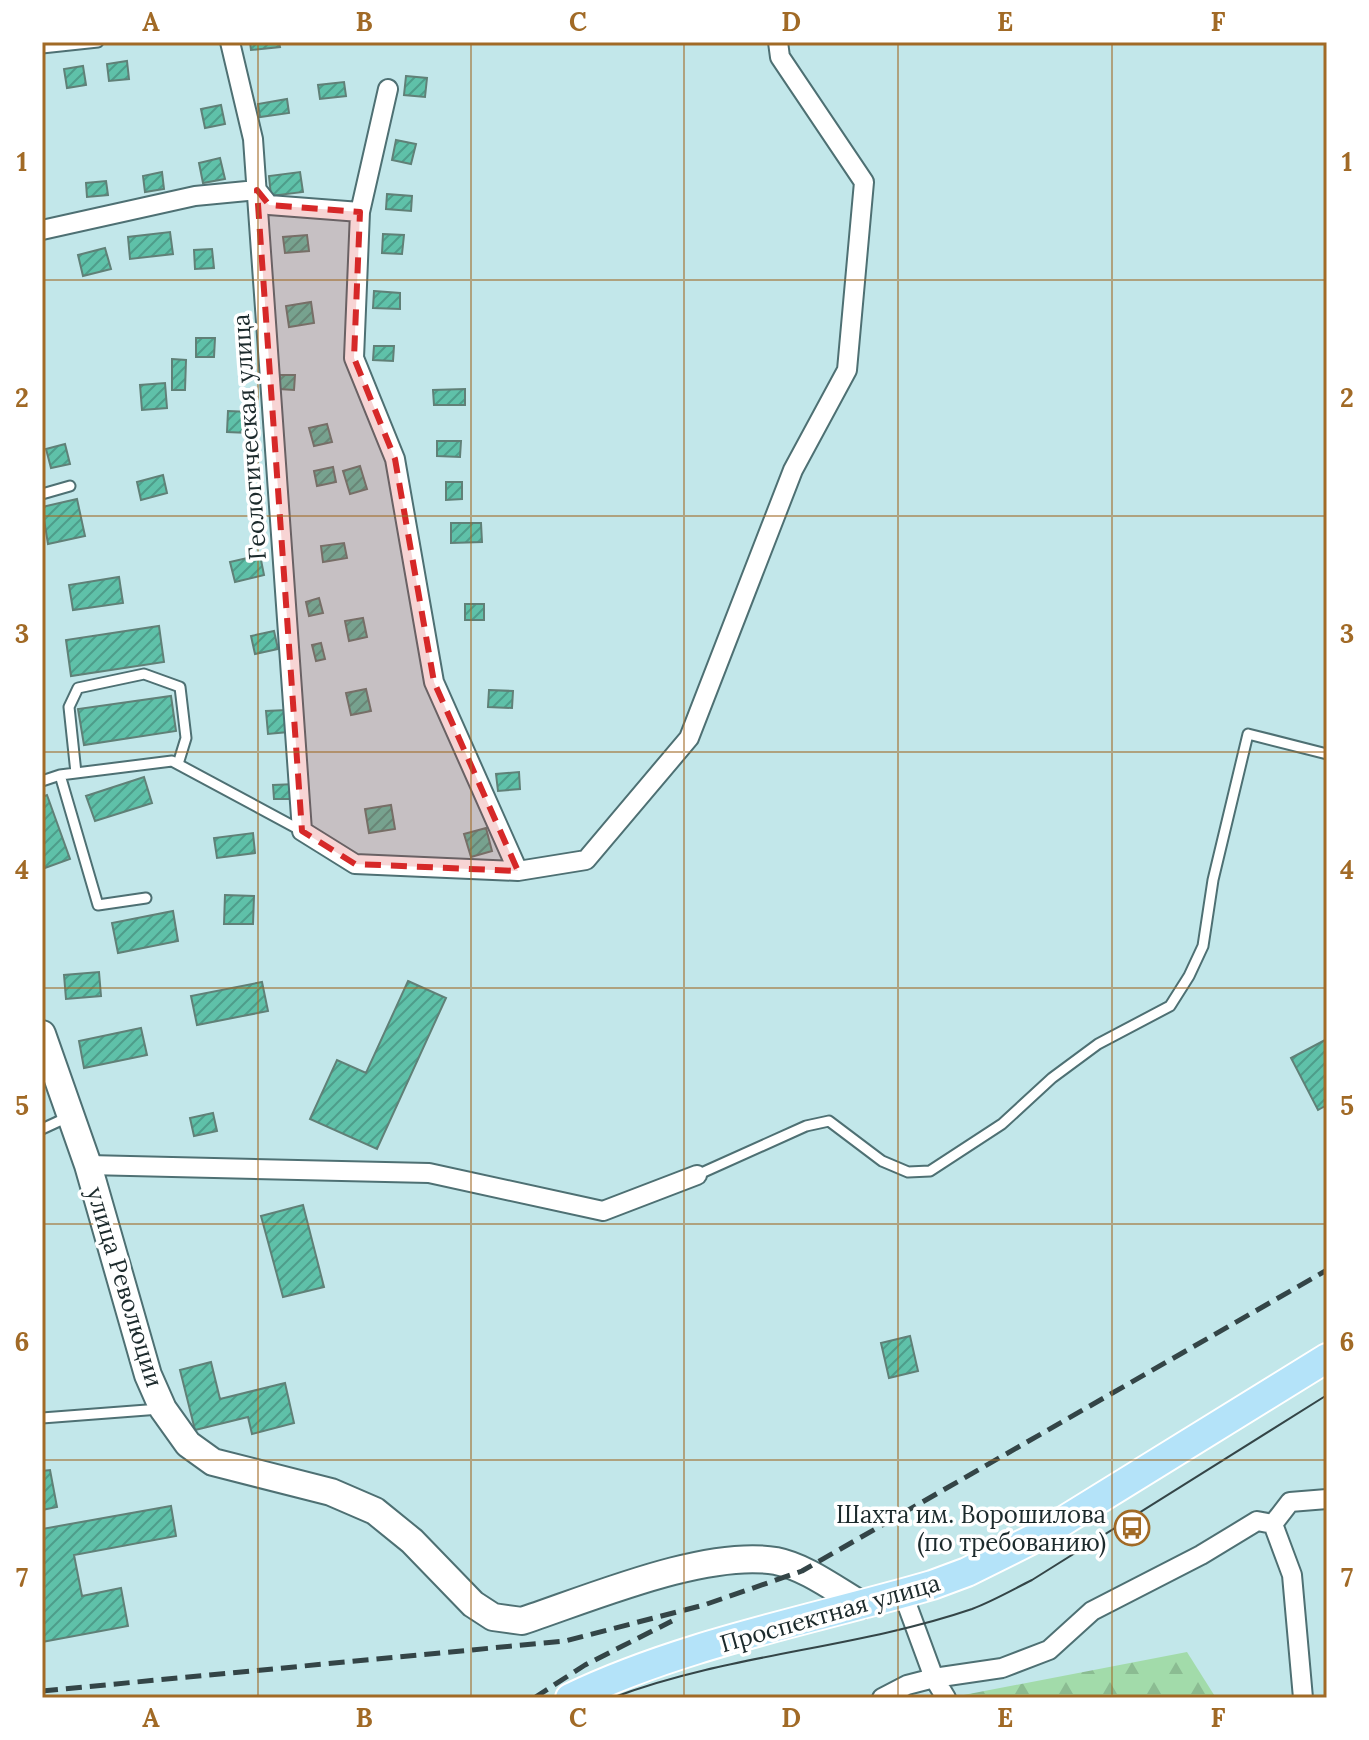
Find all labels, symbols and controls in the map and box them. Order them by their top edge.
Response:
text: A [142,5,160,38]
text: B [355,5,373,38]
text: C [569,5,587,38]
text: D [781,5,801,38]
text: E [997,5,1013,38]
text: F [1211,5,1226,38]
text: 1 [17,145,27,178]
text: 1 [1342,145,1352,178]
street label: Геологическая улица [225,313,273,561]
text: 2 [15,381,29,414]
text: 2 [1340,381,1354,414]
text: 3 [15,617,29,650]
text: 3 [1340,617,1354,650]
text: 4 [15,853,29,886]
text: 4 [1340,853,1354,886]
text: 5 [15,1089,29,1122]
text: 5 [1340,1089,1354,1122]
street label: улица Революции [80,1183,170,1391]
text: 6 [15,1325,29,1358]
text: 6 [1340,1325,1354,1358]
place label: Шахта им. Ворошилова (по требованию) [836,1499,1106,1558]
bus stop icon: Шахта им. Ворошилова (по требованию) [1113,1509,1151,1547]
text: 7 [16,1561,28,1594]
text: 7 [1341,1561,1353,1594]
street label: Проспектная улица [716,1567,944,1659]
text: A [142,1701,160,1734]
text: B [355,1701,373,1734]
text: C [569,1701,587,1734]
text: D [781,1701,801,1734]
text: E [997,1701,1013,1734]
text: F [1211,1701,1226,1734]

